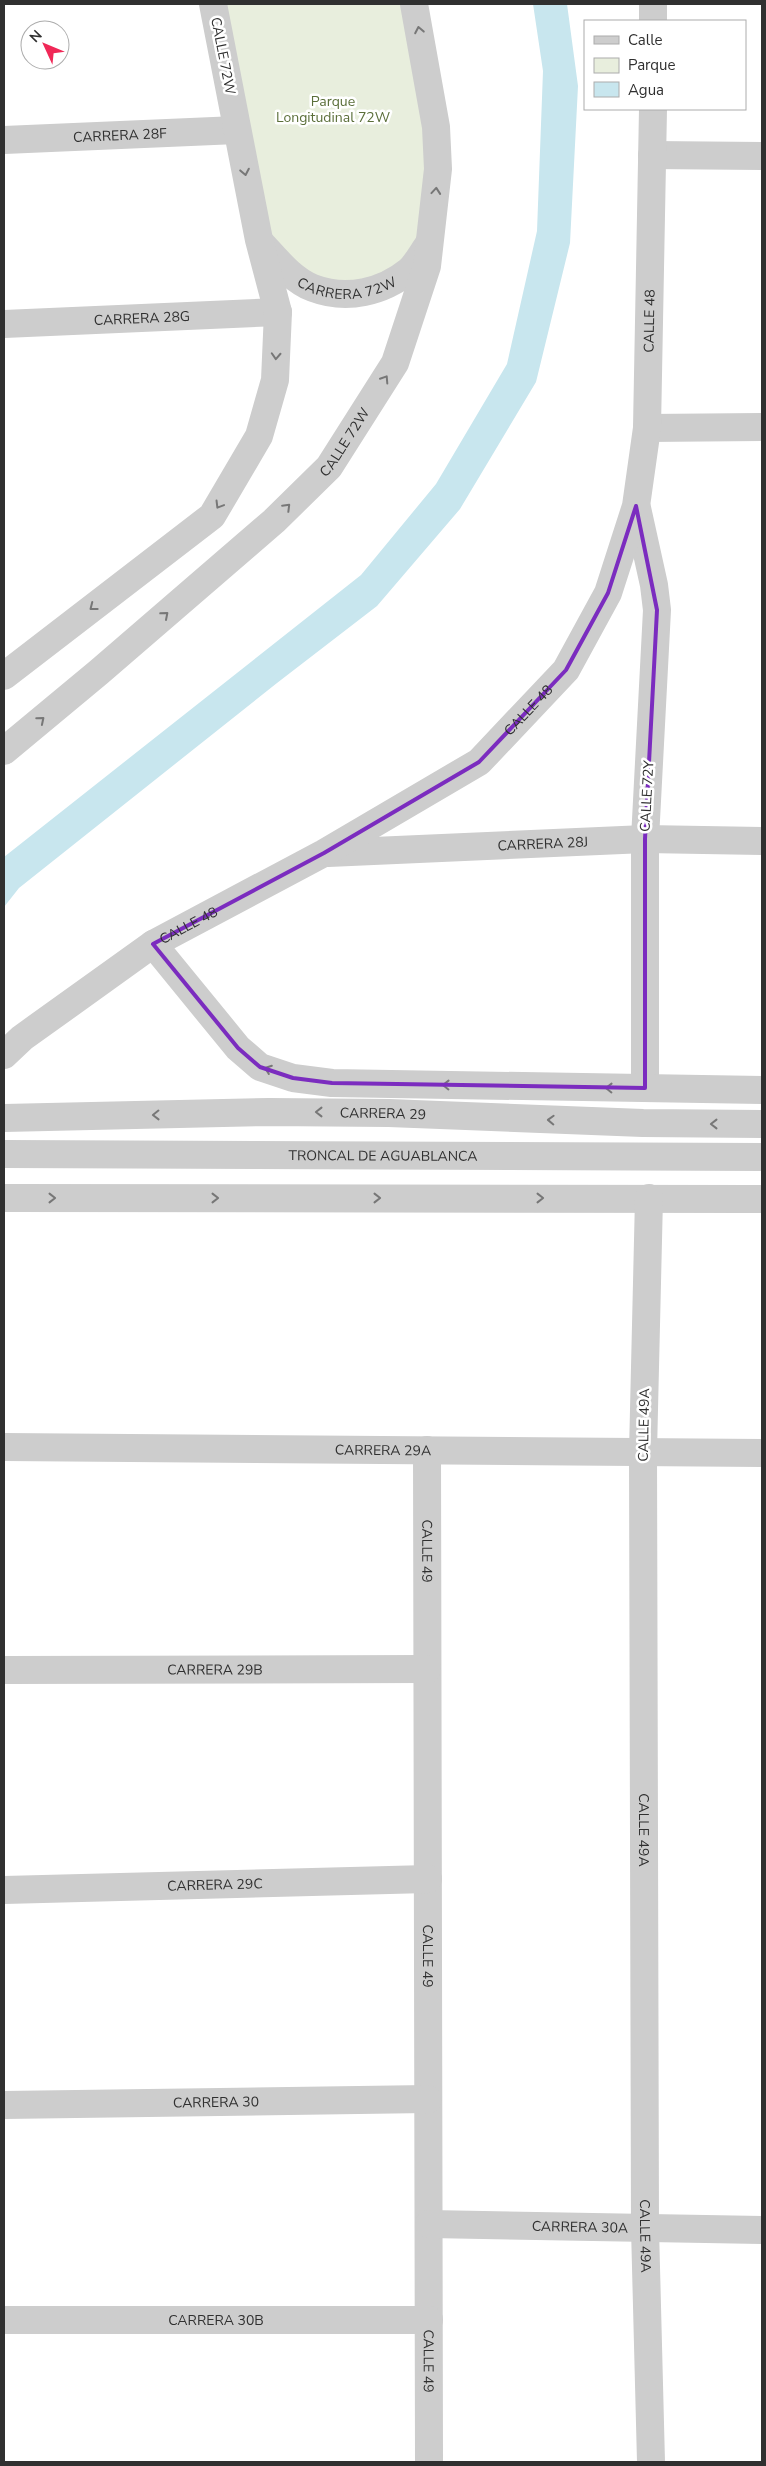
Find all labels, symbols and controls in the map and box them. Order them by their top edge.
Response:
street label: CALLE 72W [206,16,240,97]
north arrow [20,20,70,70]
legend [584,20,746,110]
one-way arrow [414,25,425,34]
text: N [26,26,46,47]
text: Calle [628,30,663,50]
text: Parque [628,55,676,75]
text: Agua [628,80,664,100]
park label: Parque Longitudinal 72W [276,92,391,127]
street label: CARRERA 28F [73,124,168,147]
one-way arrow [240,167,250,176]
one-way arrow [430,186,441,194]
street label: CARRERA 72W [296,267,398,285]
text: CARRERA 72W [294,272,400,304]
street label: CALLE 48 [639,289,659,353]
street label: CARRERA 28G [93,306,190,330]
one-way arrow [271,352,282,360]
one-way arrow [379,375,388,384]
street label: CALLE 72W [315,404,374,481]
one-way arrow [215,499,225,508]
one-way arrow [281,504,290,513]
one-way arrow [90,601,99,610]
one-way arrow [160,612,169,621]
street label: CALLE 48 [500,681,557,739]
one-way arrow [36,716,45,725]
street label: CALLE 72Y [636,759,658,832]
street label: CARRERA 28J [497,832,589,855]
street label: CALLE 48 [156,902,221,948]
one-way arrow [264,1065,273,1075]
one-way arrow [442,1080,450,1090]
one-way arrow [604,1082,612,1093]
street label: CARRERA 29 [340,1103,426,1124]
one-way arrow [314,1107,322,1117]
one-way arrow [152,1109,160,1120]
one-way arrow [547,1114,555,1125]
one-way arrow [709,1119,717,1129]
street label: TRONCAL DE AGUABLANCA [288,1146,478,1165]
one-way arrow [49,1193,57,1203]
one-way arrow [212,1193,219,1203]
one-way arrow [374,1193,382,1203]
one-way arrow [536,1193,544,1203]
street label: CALLE 49A [634,1388,654,1462]
street label: CARRERA 29A [335,1440,431,1460]
street label: CALLE 49 [418,1519,437,1583]
street label: CARRERA 29B [167,1660,263,1679]
street label: CALLE 49A [634,1793,654,1867]
street label: CARRERA 29C [167,1874,263,1895]
street label: CALLE 49 [418,1924,438,1988]
street label: CARRERA 30 [173,2092,259,2112]
street label: CALLE 49A [635,2199,656,2273]
street label: CARRERA 30A [532,2216,628,2237]
street label: CARRERA 30B [168,2311,264,2330]
street label: CALLE 49 [419,2329,438,2393]

